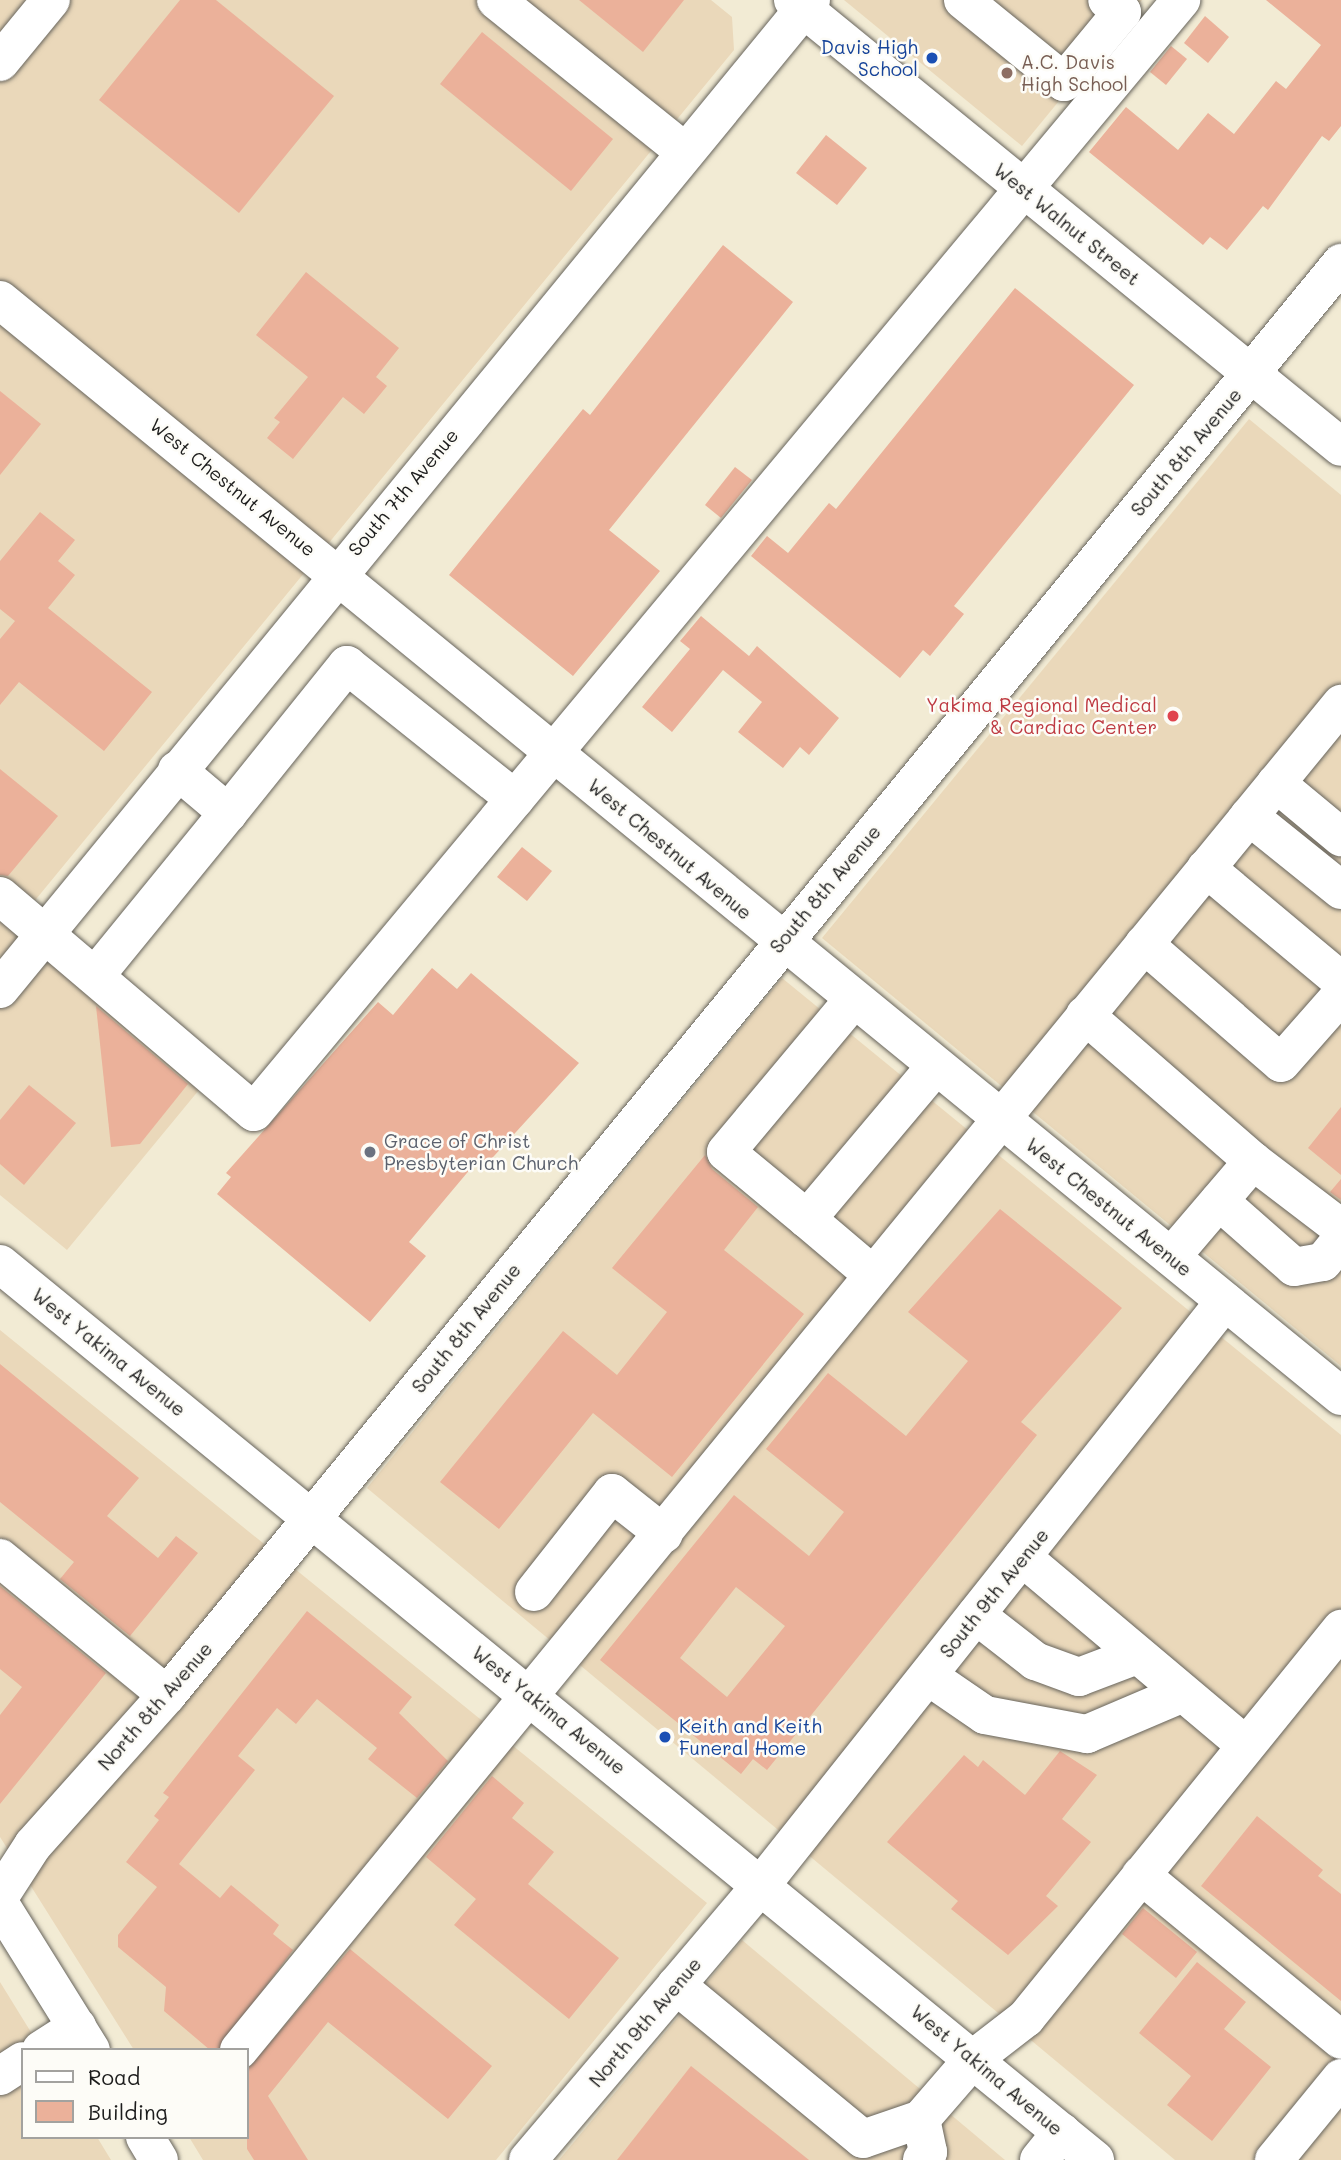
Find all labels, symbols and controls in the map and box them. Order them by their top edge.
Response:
place label: Davis High School [821,36,918,80]
marker: Davis High School [924,50,940,66]
place label: A.C. Davis High School [1021,51,1128,95]
marker: A.C. Davis High School [999,65,1015,81]
street label: West Walnut Street [989,158,1145,290]
street label: South 8th Avenue [1126,383,1246,521]
street label: West Chestnut Avenue [145,413,321,561]
street label: South 7th Avenue [343,424,463,560]
place label: Yakima Regional Medical & Cardiac Center [926,694,1157,738]
marker: Yakima Regional Medical & Cardiac Center [1163,706,1183,726]
street label: West Chestnut Avenue [583,774,757,924]
street label: South 8th Avenue [765,820,885,958]
place label: Grace of Christ Presbyterian Church [384,1130,578,1174]
street label: West Chestnut Avenue [1021,1133,1197,1281]
marker: Grace of Christ Presbyterian Church [362,1144,378,1160]
street label: South 8th Avenue [407,1259,525,1397]
street label: West Yakima Avenue [28,1283,190,1421]
street label: South 9th Avenue [935,1524,1053,1662]
street label: North 8th Avenue [93,1637,217,1775]
street label: West Yakima Avenue [468,1641,630,1779]
place label: Keith and Keith Funeral Home [679,1715,822,1759]
marker: Keith and Keith Funeral Home [657,1729,673,1745]
street label: North 9th Avenue [584,1953,706,2091]
street label: West Yakima Avenue [906,2000,1068,2140]
legend [21,2048,248,2139]
text: Road [88,2063,140,2090]
text: Building [88,2098,168,2125]

